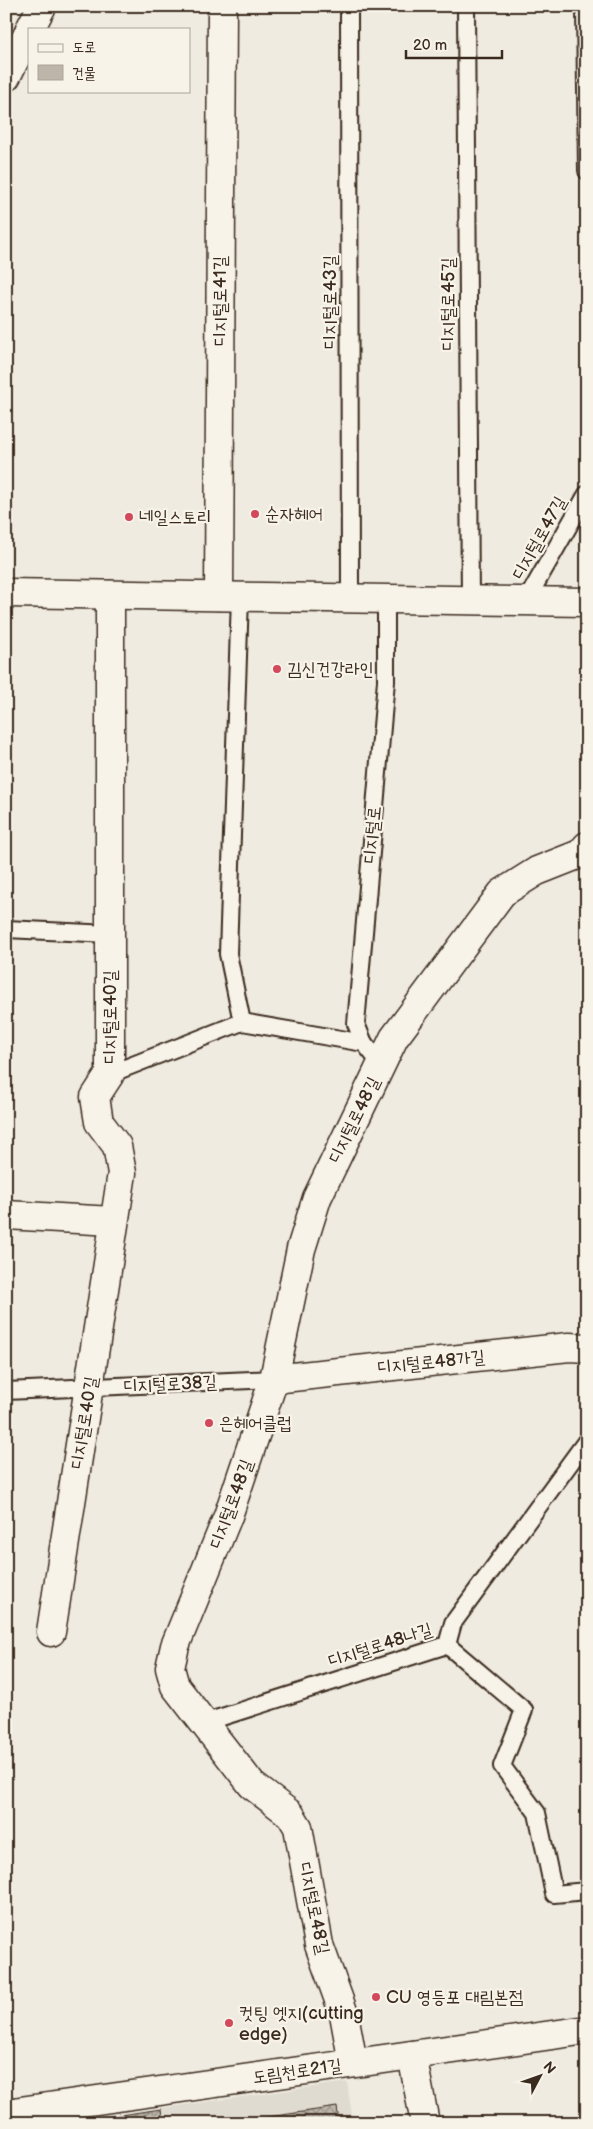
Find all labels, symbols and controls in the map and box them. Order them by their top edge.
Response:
legend [28,28,190,92]
scale bar [406,28,502,60]
text: 20 m [413,36,447,55]
text: 도로 [72,38,96,57]
text: 건물 [72,64,96,83]
street label: 디지털로43길 [320,254,341,349]
street label: 디지털로41길 [210,255,231,346]
street label: 디지털로45길 [438,257,459,351]
street label: 디지털로47길 [508,492,571,584]
place label: 순자헤어 [265,504,323,525]
place label: 네일스토리 [139,507,211,528]
marker: 순자헤어 [249,508,261,520]
marker: 네일스토리 [123,511,135,523]
place label: 김신건강라인 [287,659,374,680]
marker: 김신건강라인 [271,663,283,675]
street label: 디지털로 [360,805,385,865]
street label: 디지털로40길 [100,969,121,1064]
street label: 디지털로48길 [324,1073,385,1167]
street label: 디지털로48가길 [376,1346,487,1379]
street label: 디지털로38길 [123,1372,218,1397]
street label: 디지털로40길 [67,1375,102,1471]
place label: 은헤어클럽 [219,1413,291,1434]
marker: 은헤어클럽 [203,1417,215,1429]
street label: 디지털로48길 [206,1456,258,1552]
street label: 디지털로48나길 [325,1619,435,1672]
street label: 디지털로48길 [293,1860,334,1957]
place label: CU 영등포 대림본점 [386,1987,524,2008]
marker: CU 영등포 대림본점 [370,1991,382,2003]
place label: 컷팅 엣지(cutting edge) [239,2003,364,2045]
marker: 컷팅 엣지(cutting edge) [223,2017,235,2029]
north arrow [516,2052,566,2102]
street label: 도림천로21길 [251,2055,343,2088]
text: N [540,2058,559,2077]

